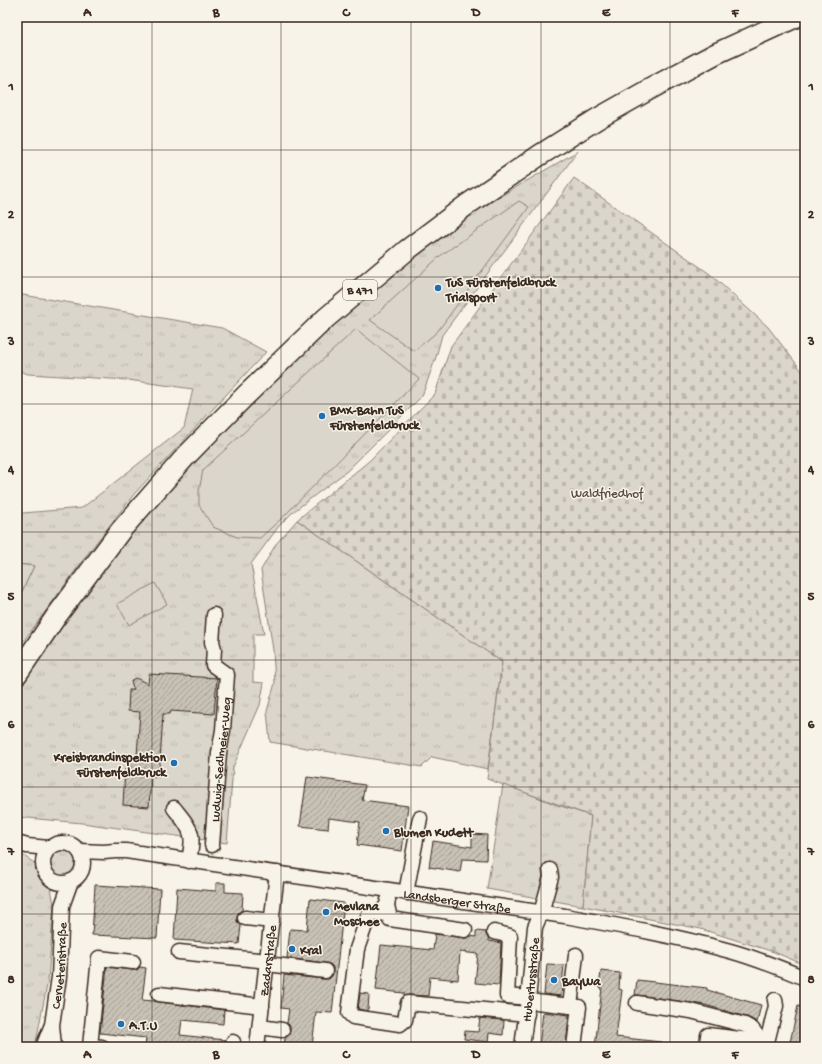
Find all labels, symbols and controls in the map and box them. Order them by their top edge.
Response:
text: A [82,6,92,21]
text: B [212,6,221,21]
text: C [341,6,351,21]
text: D [471,6,481,21]
text: E [602,6,611,21]
text: F [731,6,740,21]
text: 1 [7,80,14,95]
text: 1 [807,80,814,95]
text: 2 [8,208,15,223]
text: 2 [808,208,815,223]
place label: TuS Fürstenfeldbruck Trialsport [445,275,558,307]
road number: B 471 [343,280,377,300]
marker: TuS Fürstenfeldbruck Trialsport [433,283,443,293]
text: 3 [7,335,15,350]
text: 3 [807,335,815,350]
place label: BMX-Bahn TuS Fürstenfeldbruck [329,404,421,434]
marker: BMX-Bahn TuS Fürstenfeldbruck [317,411,327,421]
text: 4 [7,463,15,478]
text: 4 [807,463,815,478]
park label: Waldfriedhof [571,487,644,502]
text: 5 [8,590,15,605]
text: 5 [808,590,815,605]
street label: Ludwig-Sedlmeier-Weg [209,697,235,823]
text: 6 [8,718,15,733]
text: 6 [808,718,815,733]
place label: Kreisbrandinspektion Fürstenfeldbruck [53,751,168,781]
marker: Kreisbrandinspektion Fürstenfeldbruck [169,758,179,768]
marker: Blumen Kudett [381,826,391,836]
place label: Blumen Kudett [393,826,475,841]
text: 7 [7,845,16,860]
text: 7 [807,845,816,860]
street label: Landsberger Straße [402,887,512,918]
place label: Mevlana Moschee [334,900,381,930]
marker: Mevlana Moschee [321,907,331,917]
street label: Cerveteristraße [49,922,71,1010]
street label: Zadarstraße [258,924,281,997]
street label: Hubertusstraße [520,937,544,1023]
marker: Kral [287,944,297,954]
place label: Kral [299,944,322,959]
text: 8 [7,973,15,988]
text: 8 [807,973,815,988]
marker: BayWa [549,975,559,985]
place label: BayWa [561,975,601,990]
marker: A.T.U [116,1019,126,1029]
place label: A.T.U [128,1019,158,1034]
text: A [82,1048,92,1063]
text: B [212,1048,221,1063]
text: C [341,1048,351,1063]
text: D [471,1048,481,1063]
text: E [602,1048,611,1063]
text: F [731,1048,740,1063]

